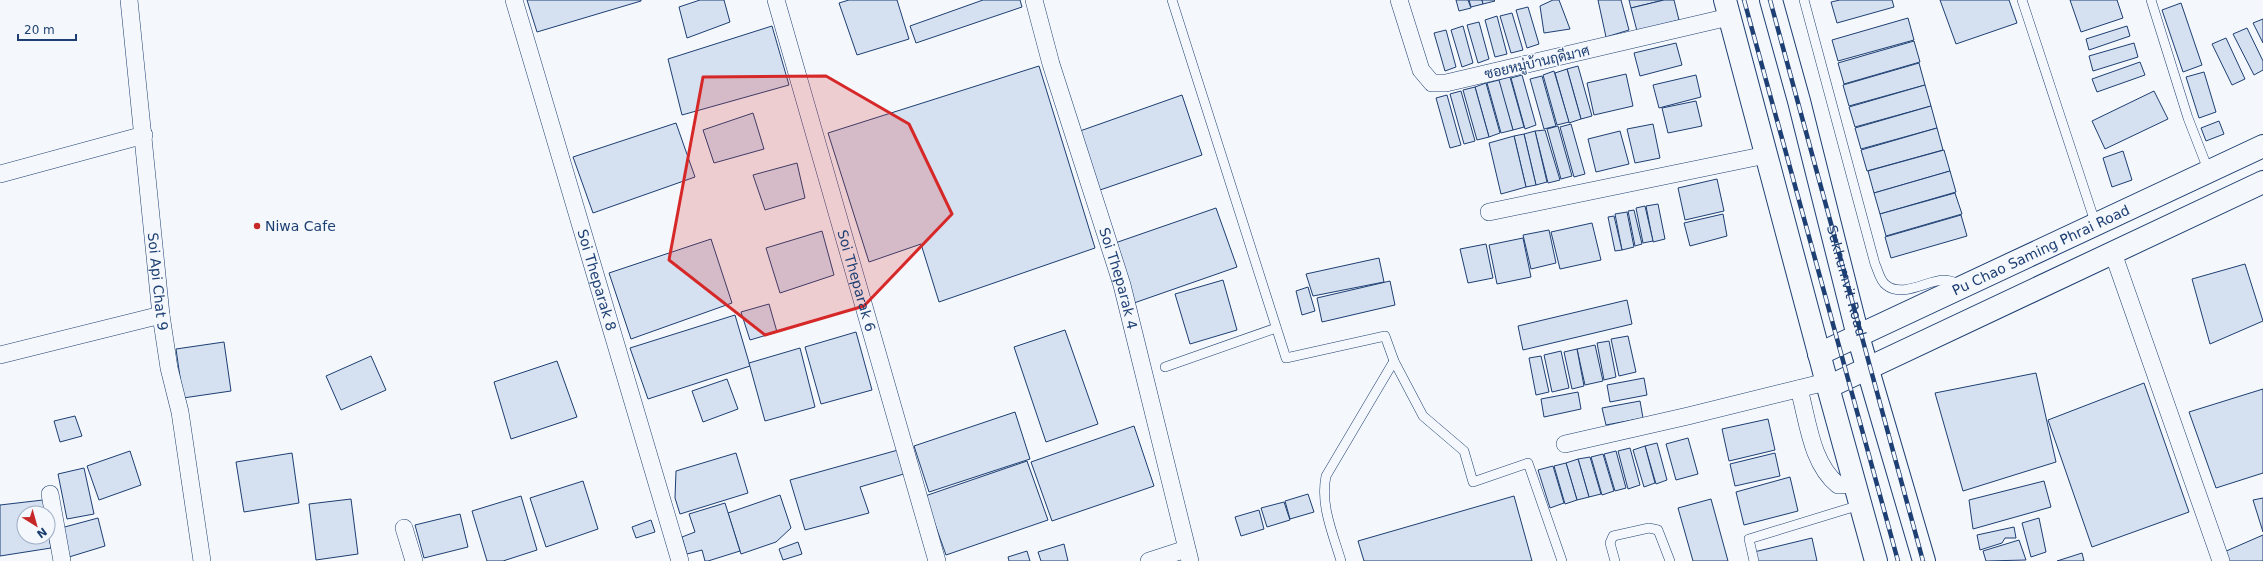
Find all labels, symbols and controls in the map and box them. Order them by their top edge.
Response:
scale bar [18,16,76,42]
text: 20 m [24,23,55,37]
street label: ซอยหมู่บ้านฤดีมาศ [1483,41,1592,84]
street label: Pu Chao Saming Phrai Road [1950,202,2132,299]
place label: Niwa Cafe [265,218,336,234]
marker: Niwa Cafe [252,221,262,231]
street label: Sukhumvit Road [1824,223,1869,338]
street label: Soi Theparak 4 [1096,225,1141,331]
street label: Soi Theparak 8 [574,227,619,333]
street label: Soi Theparak 6 [834,228,879,334]
street label: Soi Api Chat 9 [145,232,171,332]
north arrow [16,505,56,545]
text: N [34,525,49,541]

